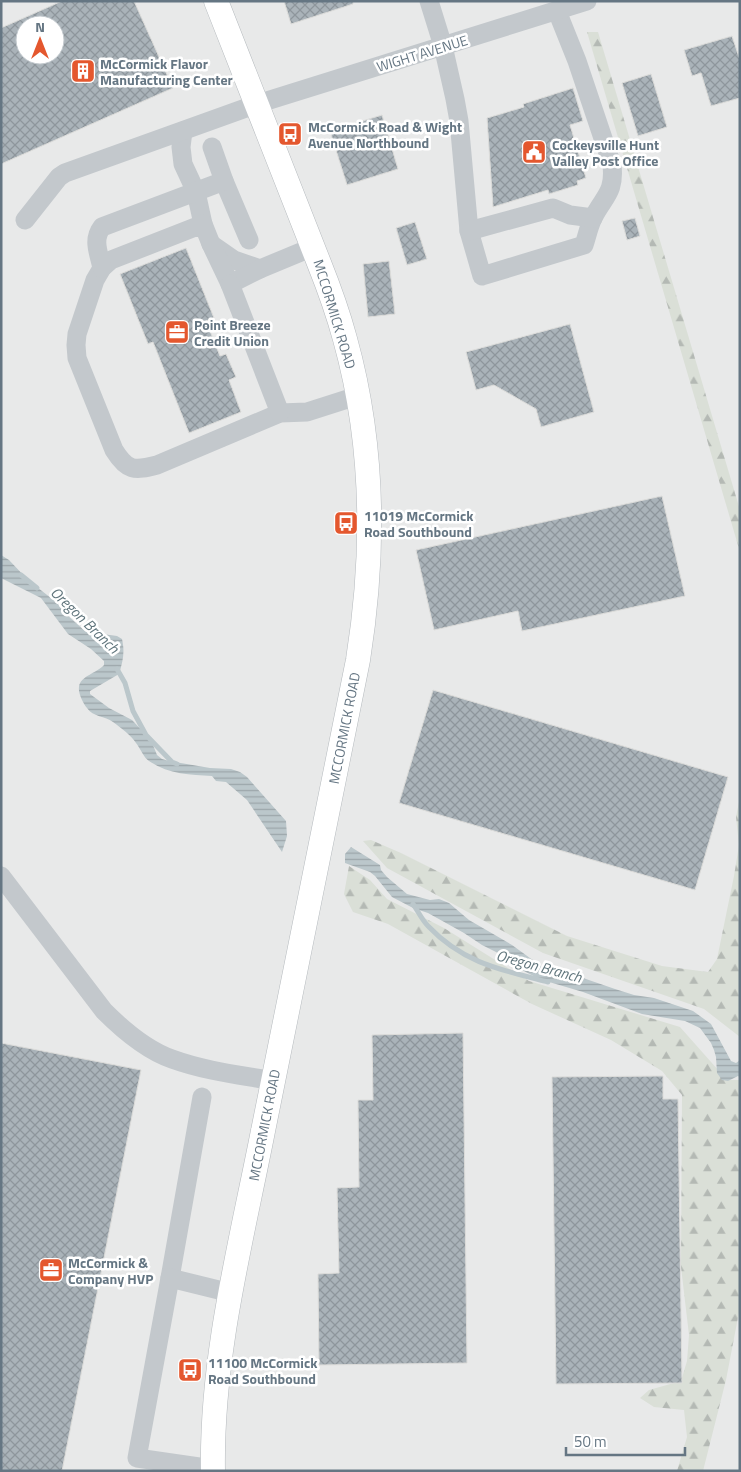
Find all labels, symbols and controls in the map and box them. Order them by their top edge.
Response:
north arrow [15,15,65,65]
text: N [35,16,45,37]
street label: WIGHT AVENUE [374,29,470,77]
place label: McCormick Flavor Manufacturing Center [100,53,233,90]
building icon: McCormick Flavor Manufacturing Center [70,58,96,84]
place label: McCormick Road & Wight Avenue Northbound [308,116,462,153]
bus stop icon: McCormick Road & Wight Avenue Northbound [277,121,303,147]
place label: Cockeysville Hunt Valley Post Office [552,134,659,171]
public building icon: Cockeysville Hunt Valley Post Office [521,139,547,165]
street label: MCCORMICK ROAD [308,257,362,371]
place label: Point Breeze Credit Union [194,314,271,351]
office icon: Point Breeze Credit Union [164,319,190,345]
place label: 11019 McCormick Road Southbound [364,505,474,542]
bus stop icon: 11019 McCormick Road Southbound [333,510,359,536]
water label: Oregon Branch [45,581,125,659]
street label: MCCORMICK ROAD [323,670,365,786]
water label: Oregon Branch [494,944,585,989]
street label: MCCORMICK ROAD [243,1067,285,1183]
place label: McCormick & Company HVP [68,1252,153,1289]
office icon: McCormick & Company HVP [38,1257,64,1283]
place label: 11100 McCormick Road Southbound [208,1352,318,1389]
bus stop icon: 11100 McCormick Road Southbound [177,1357,203,1383]
scale bar [566,1424,685,1456]
text: 50 m [574,1430,607,1453]

